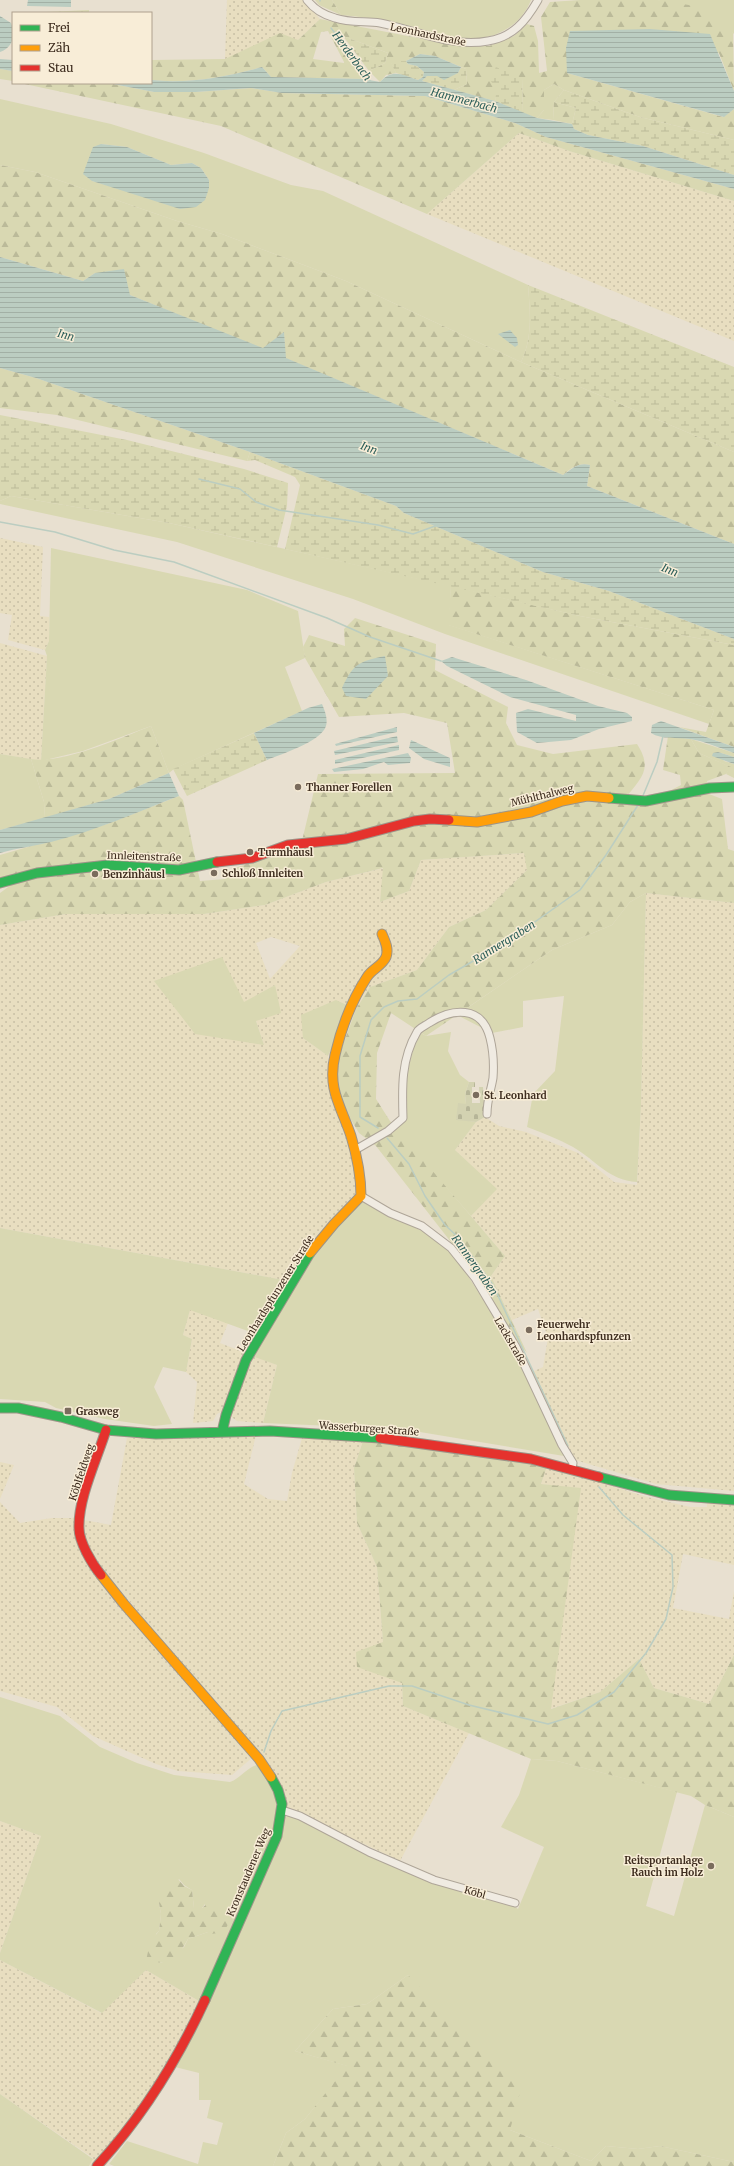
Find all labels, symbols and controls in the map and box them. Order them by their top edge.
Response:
legend [12,12,152,84]
text: Frei [48,20,70,35]
street label: Leonhardstraße [389,20,467,49]
water label: Herderbach [329,28,375,84]
text: Zäh [48,40,70,55]
text: Stau [48,60,74,75]
water label: Hammerbach [428,84,499,116]
water label: Inn [56,326,76,344]
water label: Inn [359,438,380,458]
water label: Inn [660,560,681,580]
place label: Thanner Forellen [306,781,392,794]
street label: Mühlthalweg [510,781,575,810]
marker: Thanner Forellen [293,782,303,792]
place label: Turmhäusl [258,846,314,859]
marker: Turmhäusl [245,847,255,857]
street label: Innleitenstraße [107,849,181,864]
place label: Schloß Innleiten [222,867,303,880]
place label: Benzinhäusl [103,868,166,881]
marker: Schloß Innleiten [209,868,219,878]
marker: Benzinhäusl [90,869,100,879]
water label: Rannergraben [470,917,538,967]
place label: St. Leonhard [484,1089,547,1102]
marker: St. Leonhard [471,1090,481,1100]
water label: Rannergraben [449,1232,501,1298]
street label: Leonhardspfunzener Straße [234,1233,317,1354]
street label: Lackstraße [492,1315,530,1368]
place label: Feuerwehr Leonhardspfunzen [537,1318,631,1343]
marker: Feuerwehr Leonhardspfunzen [524,1325,534,1335]
place label: Grasweg [76,1405,119,1418]
marker: Grasweg [63,1406,73,1416]
street label: Wasserburger Straße [317,1418,419,1438]
street label: Köblfeldweg [66,1442,97,1502]
street label: Kronstaudener Weg [224,1826,273,1918]
place label: Reitsportanlage Rauch im Holz [624,1854,704,1879]
marker: Reitsportanlage Rauch im Holz [706,1861,716,1871]
street label: Köbl [463,1883,487,1902]

